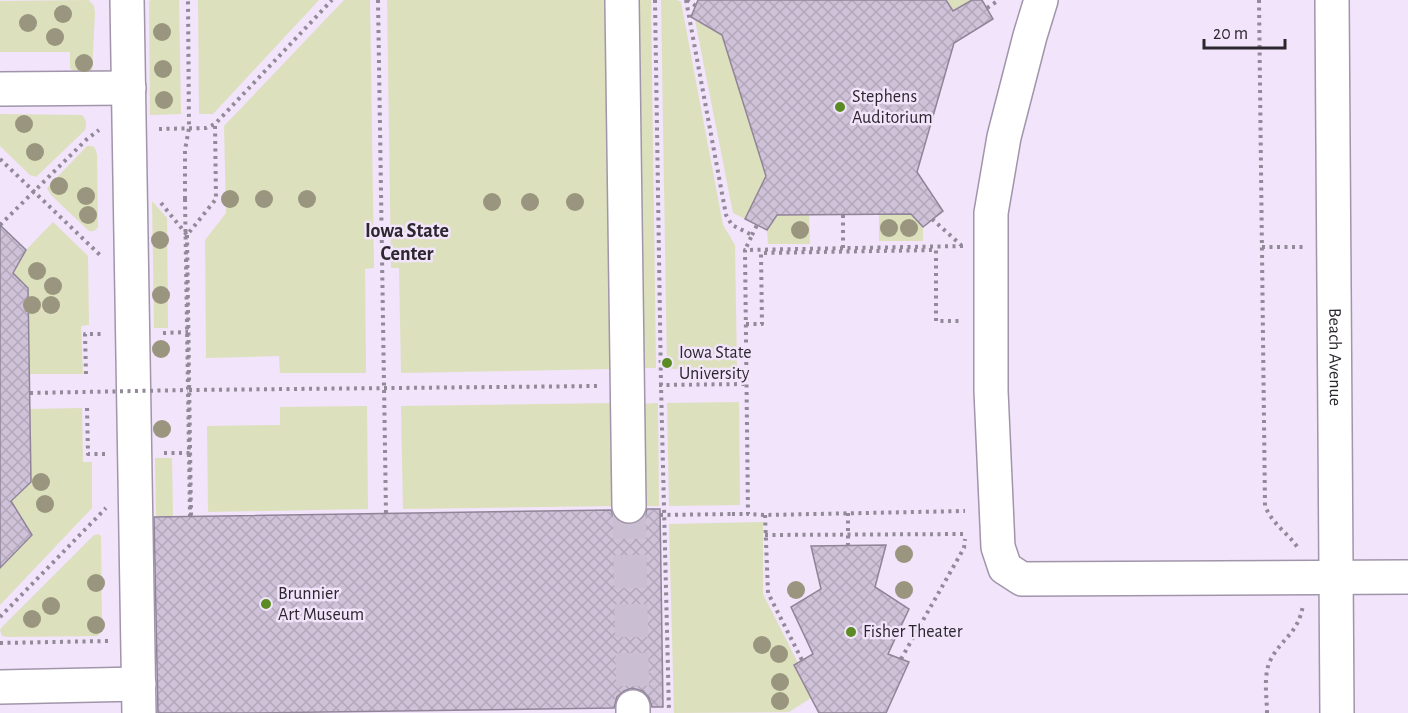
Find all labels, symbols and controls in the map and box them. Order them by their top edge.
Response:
scale bar [1204,12,1285,50]
text: 20 m [1213,25,1248,43]
place label: Stephens Auditorium [852,88,933,127]
marker: Stephens Auditorium [833,100,847,114]
district label: Iowa State Center [365,221,449,264]
street label: Beach Avenue [1325,308,1344,406]
place label: Iowa State University [679,344,752,383]
marker: Iowa State University [660,356,674,370]
place label: Brunnier Art Museum [278,585,364,624]
marker: Brunnier Art Museum [259,597,273,611]
place label: Fisher Theater [863,623,963,641]
marker: Fisher Theater [844,625,858,639]

